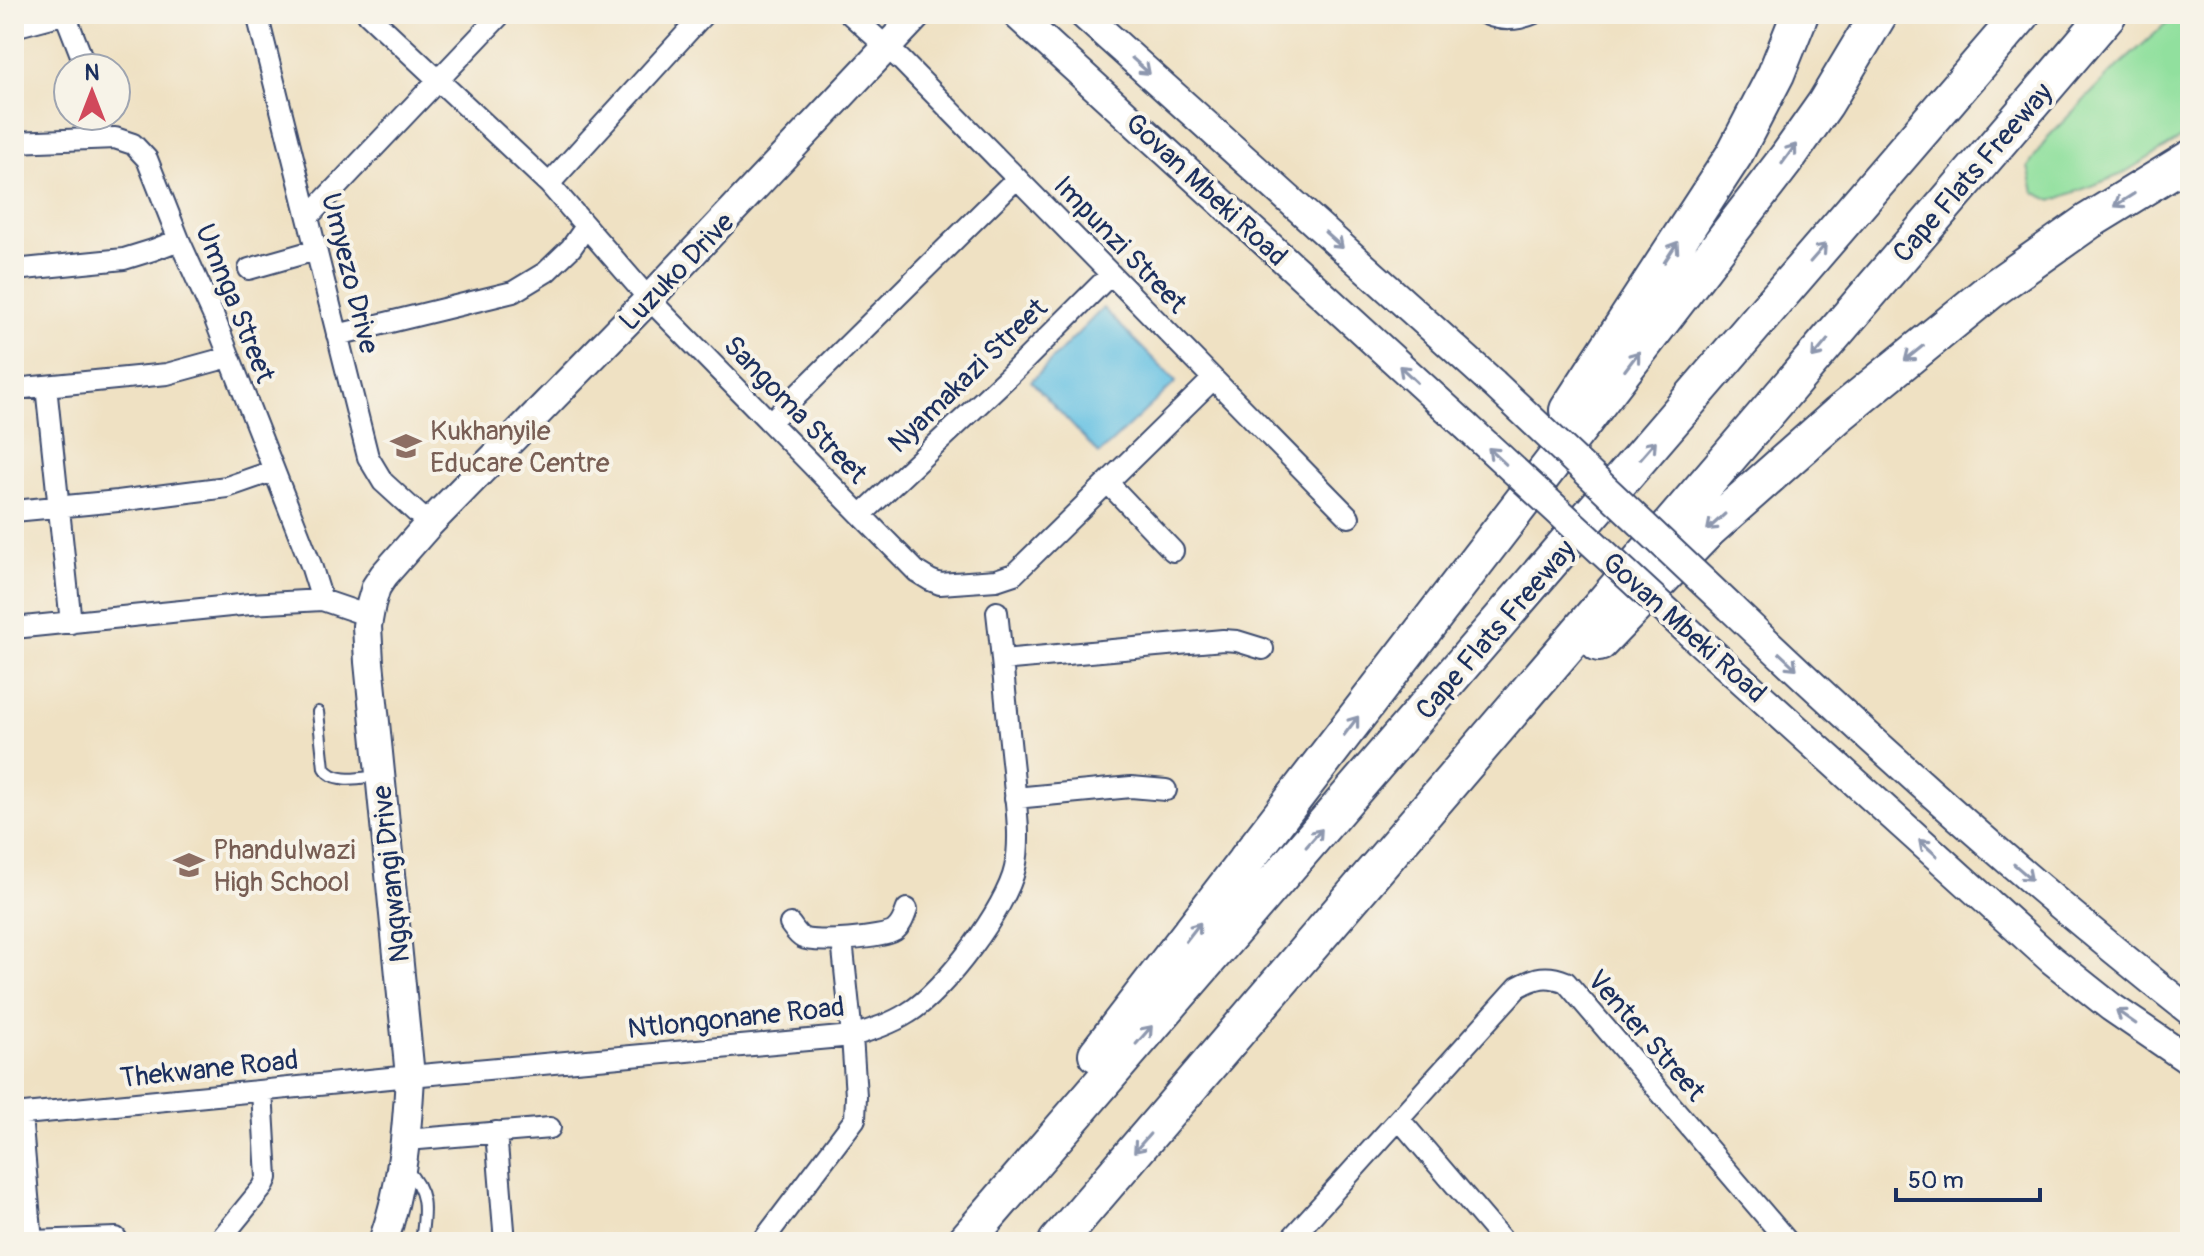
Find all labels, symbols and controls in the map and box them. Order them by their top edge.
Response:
north arrow [52,52,132,132]
one-way arrow [1131,57,1151,76]
text: N [85,59,100,87]
street label: Cape Flats Freeway [1886,76,2061,270]
street label: Govan Mbeki Road [1118,106,1294,274]
one-way arrow [1781,144,1798,165]
street label: Impunzi Street [1046,169,1195,322]
street label: Umyezo Drive [313,189,386,358]
one-way arrow [2113,192,2136,208]
street label: Luzuko Drive [612,205,742,339]
street label: Umnga Street [187,219,283,389]
one-way arrow [1324,231,1344,249]
one-way arrow [1663,242,1679,264]
one-way arrow [1809,243,1827,263]
street label: Nyamakazi Street [881,291,1056,461]
street label: Sangoma Street [715,329,875,492]
one-way arrow [1811,338,1829,359]
one-way arrow [1904,344,1925,361]
one-way arrow [1623,351,1640,372]
one-way arrow [1398,364,1418,383]
place label: Kukhanyile Educare Centre [430,414,610,481]
school or university icon: Kukhanyile Educare Centre [389,429,423,463]
one-way arrow [1639,440,1657,461]
one-way arrow [1488,447,1508,465]
one-way arrow [1707,513,1727,531]
street label: Cape Flats Freeway [1409,533,1584,727]
street label: Govan Mbeki Road [1595,545,1773,711]
one-way arrow [1777,651,1797,669]
one-way arrow [1343,715,1360,737]
street label: Ngqwangi Drive [365,783,418,964]
one-way arrow [1305,828,1323,848]
place label: Phandulwazi High School [213,833,356,900]
one-way arrow [1919,839,1939,857]
school or university icon: Phandulwazi High School [172,848,206,882]
one-way arrow [2012,863,2032,881]
one-way arrow [1184,921,1201,943]
street label: Venter Street [1579,963,1713,1109]
street label: Ntlongonane Road [626,990,846,1047]
one-way arrow [2115,1009,2137,1025]
one-way arrow [1135,1025,1153,1045]
street label: Thekwane Road [118,1043,300,1096]
one-way arrow [1133,1132,1151,1153]
scale bar [1896,1152,2040,1202]
text: 50 m [1908,1166,1964,1195]

